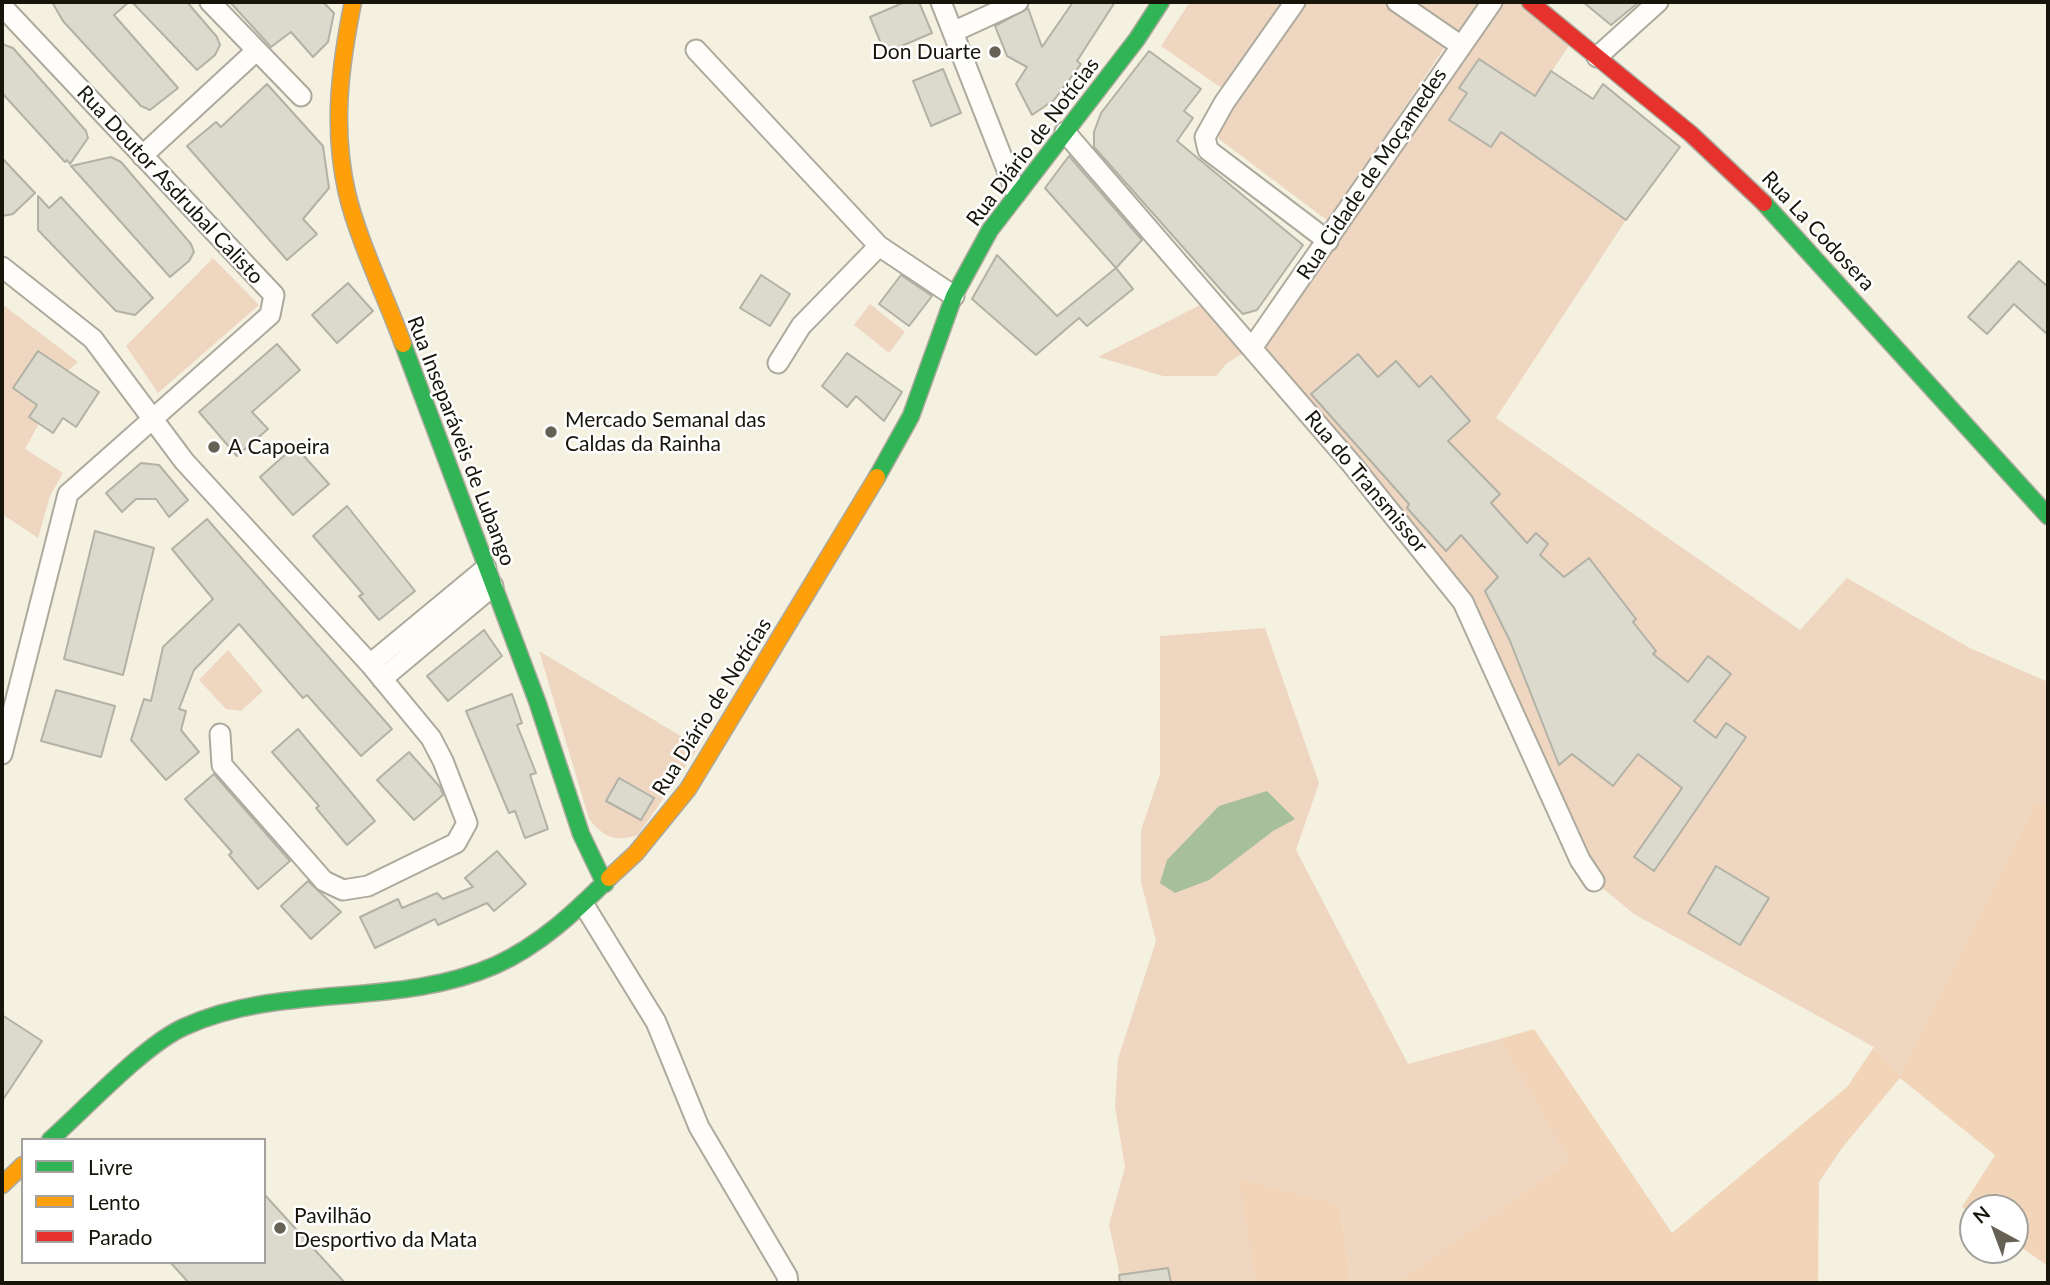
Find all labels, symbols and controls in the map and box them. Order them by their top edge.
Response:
place label: Don Duarte [872,39,981,65]
marker: Don Duarte [987,44,1003,60]
street label: Rua Diário de Notícias [961,53,1105,231]
street label: Rua Cidade de Moçamedes [1292,63,1452,285]
street label: Rua Doutor Asdrubal Calisto [71,81,269,289]
street label: Rua La Codosera [1756,166,1880,296]
street label: Rua Inseparáveis de Lubango [402,313,520,569]
street label: Rua do Transmissor [1299,406,1433,558]
place label: Mercado Semanal das Caldas da Rainha [565,407,766,457]
marker: Mercado Semanal das Caldas da Rainha [543,424,559,440]
place label: A Capoeira [228,434,330,460]
marker: A Capoeira [206,439,222,455]
street label: Rua Diário de Notícias [647,614,777,800]
legend [21,1138,266,1264]
text: Livre [88,1154,133,1179]
text: Lento [88,1189,140,1214]
north arrow [1959,1194,2029,1264]
text: N [1968,1201,1994,1228]
place label: Pavilhão Desportivo da Mata [294,1203,477,1253]
marker: Pavilhão Desportivo da Mata [272,1220,288,1236]
text: Parado [88,1224,152,1249]

